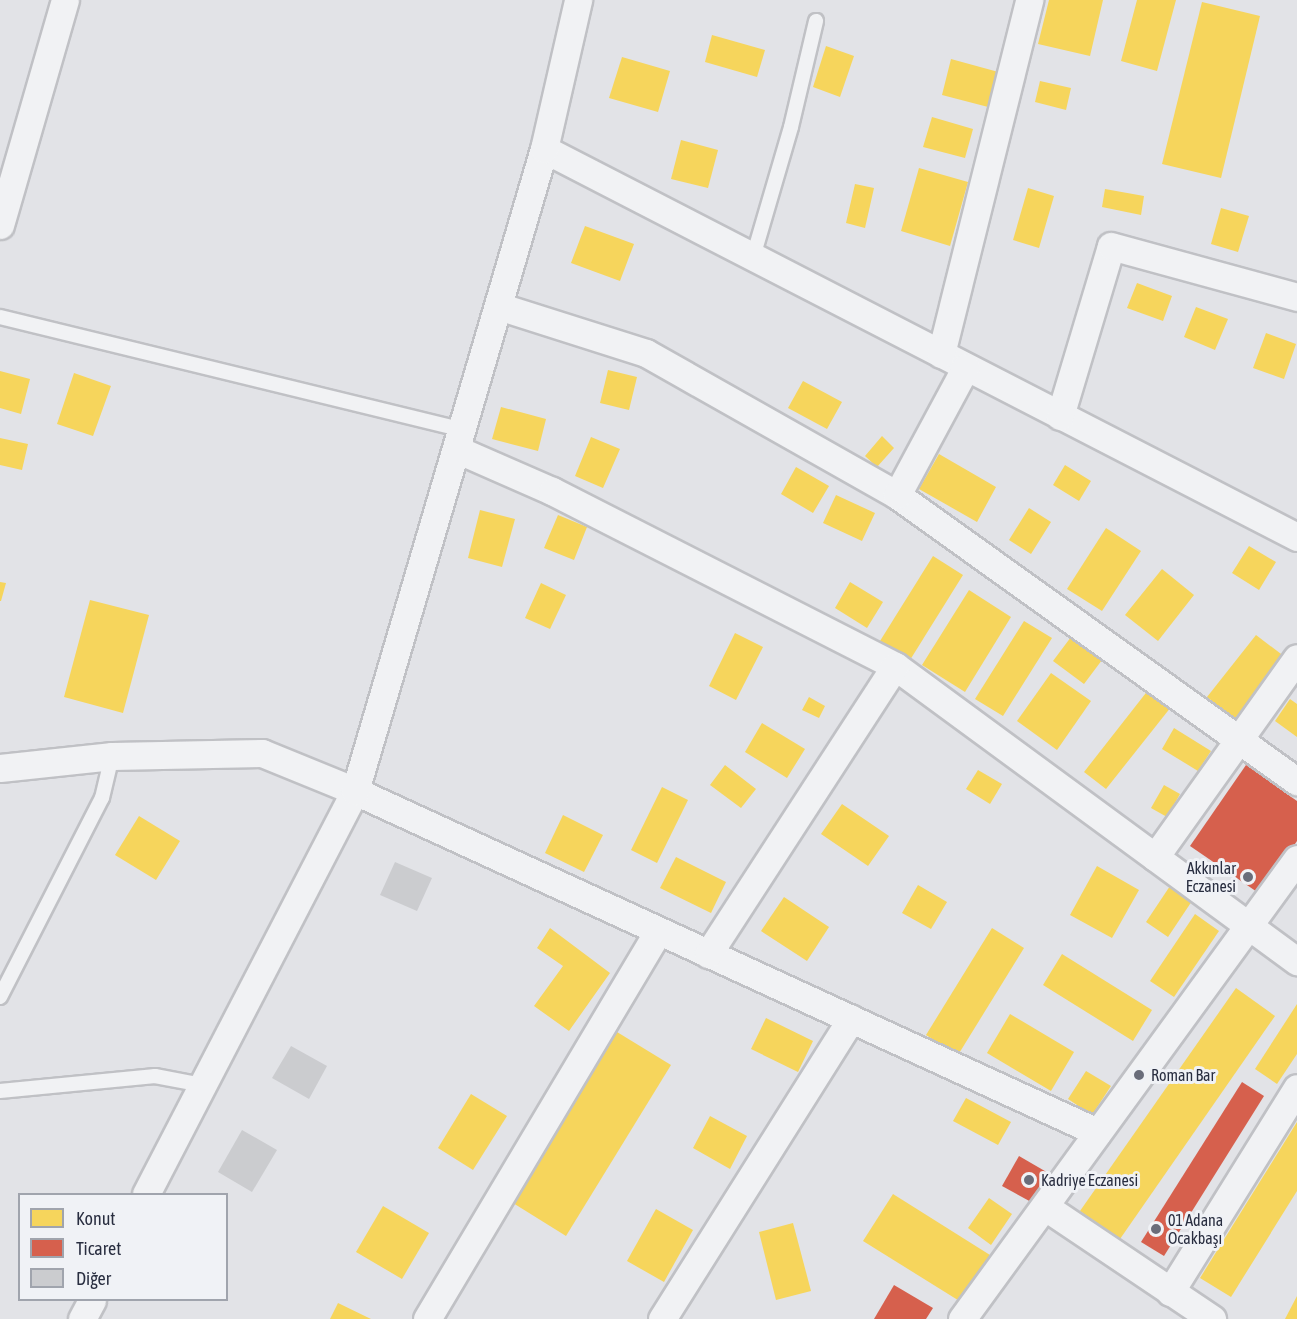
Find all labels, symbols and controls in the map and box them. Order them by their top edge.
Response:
place label: Akkınlar Eczanesi [1186,858,1236,896]
marker: Akkınlar Eczanesi [1241,870,1255,884]
place label: Roman Bar [1151,1065,1215,1085]
marker: Roman Bar [1132,1068,1146,1082]
place label: Kadriye Eczanesi [1041,1170,1138,1190]
marker: Kadriye Eczanesi [1022,1173,1036,1187]
legend [18,1193,228,1301]
text: Konut [76,1208,116,1229]
place label: 01 Adana Ocakbaşı [1168,1210,1223,1248]
marker: 01 Adana Ocakbaşı [1149,1222,1163,1236]
text: Ticaret [76,1238,121,1259]
text: Diğer [76,1268,111,1289]

